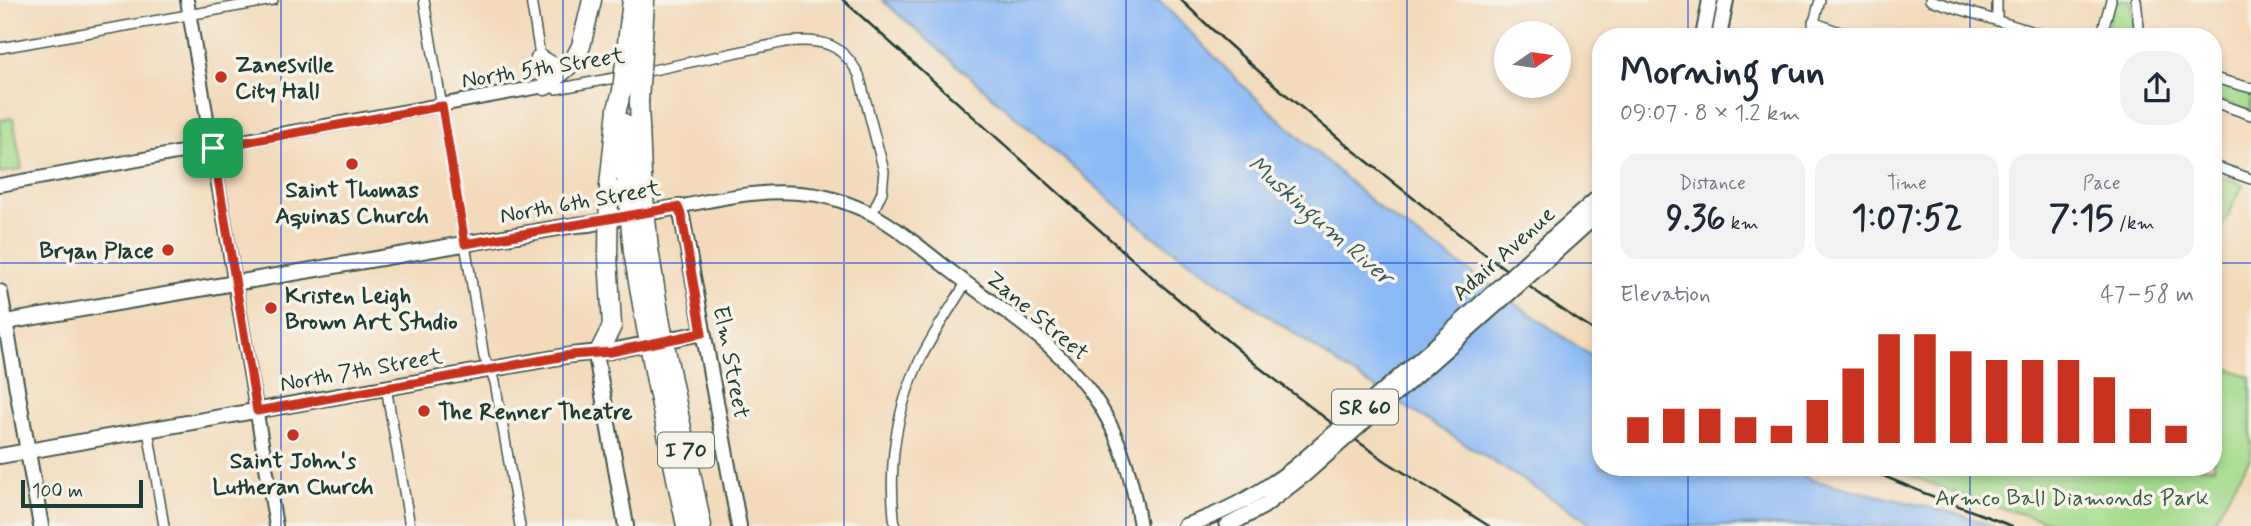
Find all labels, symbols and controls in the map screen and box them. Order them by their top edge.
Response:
north arrow [1494,21,1572,98]
map controls [1494,21,1571,98]
street label: North 5th Street [460,41,628,97]
text: Morning run [1620,48,1825,97]
place label: Zanesville City Hall [235,51,335,107]
button: share [2120,51,2194,125]
marker: Zanesville City Hall [213,69,229,85]
text: 09:07 · 8 × 1.2 km [1620,99,1800,129]
pin [183,118,243,178]
icon: arrive [194,129,232,167]
water label: Muskingum River [1239,149,1402,298]
marker: Saint Thomas Aquinas Church [344,156,360,172]
text: Distance [1679,171,1746,196]
text: Time [1887,171,1927,196]
text: Pace [2083,171,2121,196]
street label: North 6th Street [498,174,664,232]
place label: Saint Thomas Aquinas Church [275,176,429,232]
text: 9.36 [1666,196,1726,242]
text: 1:07:52 [1851,196,1962,242]
text: 7:15 [2049,196,2114,242]
street label: Adair Avenue [1446,200,1562,309]
text: km [1726,211,1759,236]
text: /km [2114,211,2155,236]
place label: Bryan Place [39,237,154,267]
marker: Bryan Place [160,242,176,258]
street label: Zane Street [979,265,1095,369]
text: Elevation [1620,280,1711,310]
text: 47–58 m [2100,280,2194,310]
place label: Kristen Leigh Brown Art Studio [285,282,458,338]
marker: Kristen Leigh Brown Art Studio [263,300,279,316]
street label: Elm Street [704,303,756,421]
street label: North 7th Street [278,342,446,400]
road number: SR 60 [1332,390,1398,424]
place label: The Renner Theatre [438,398,633,428]
marker: The Renner Theatre [416,403,432,419]
marker: Saint John's Lutheran Church [285,427,301,443]
road number: I 70 [658,433,714,468]
place label: Saint John's Lutheran Church [212,447,374,503]
scale bar [21,477,144,509]
text: 100 m [32,479,83,504]
park label: Armco Ball Diamonds Park [1935,484,2209,514]

